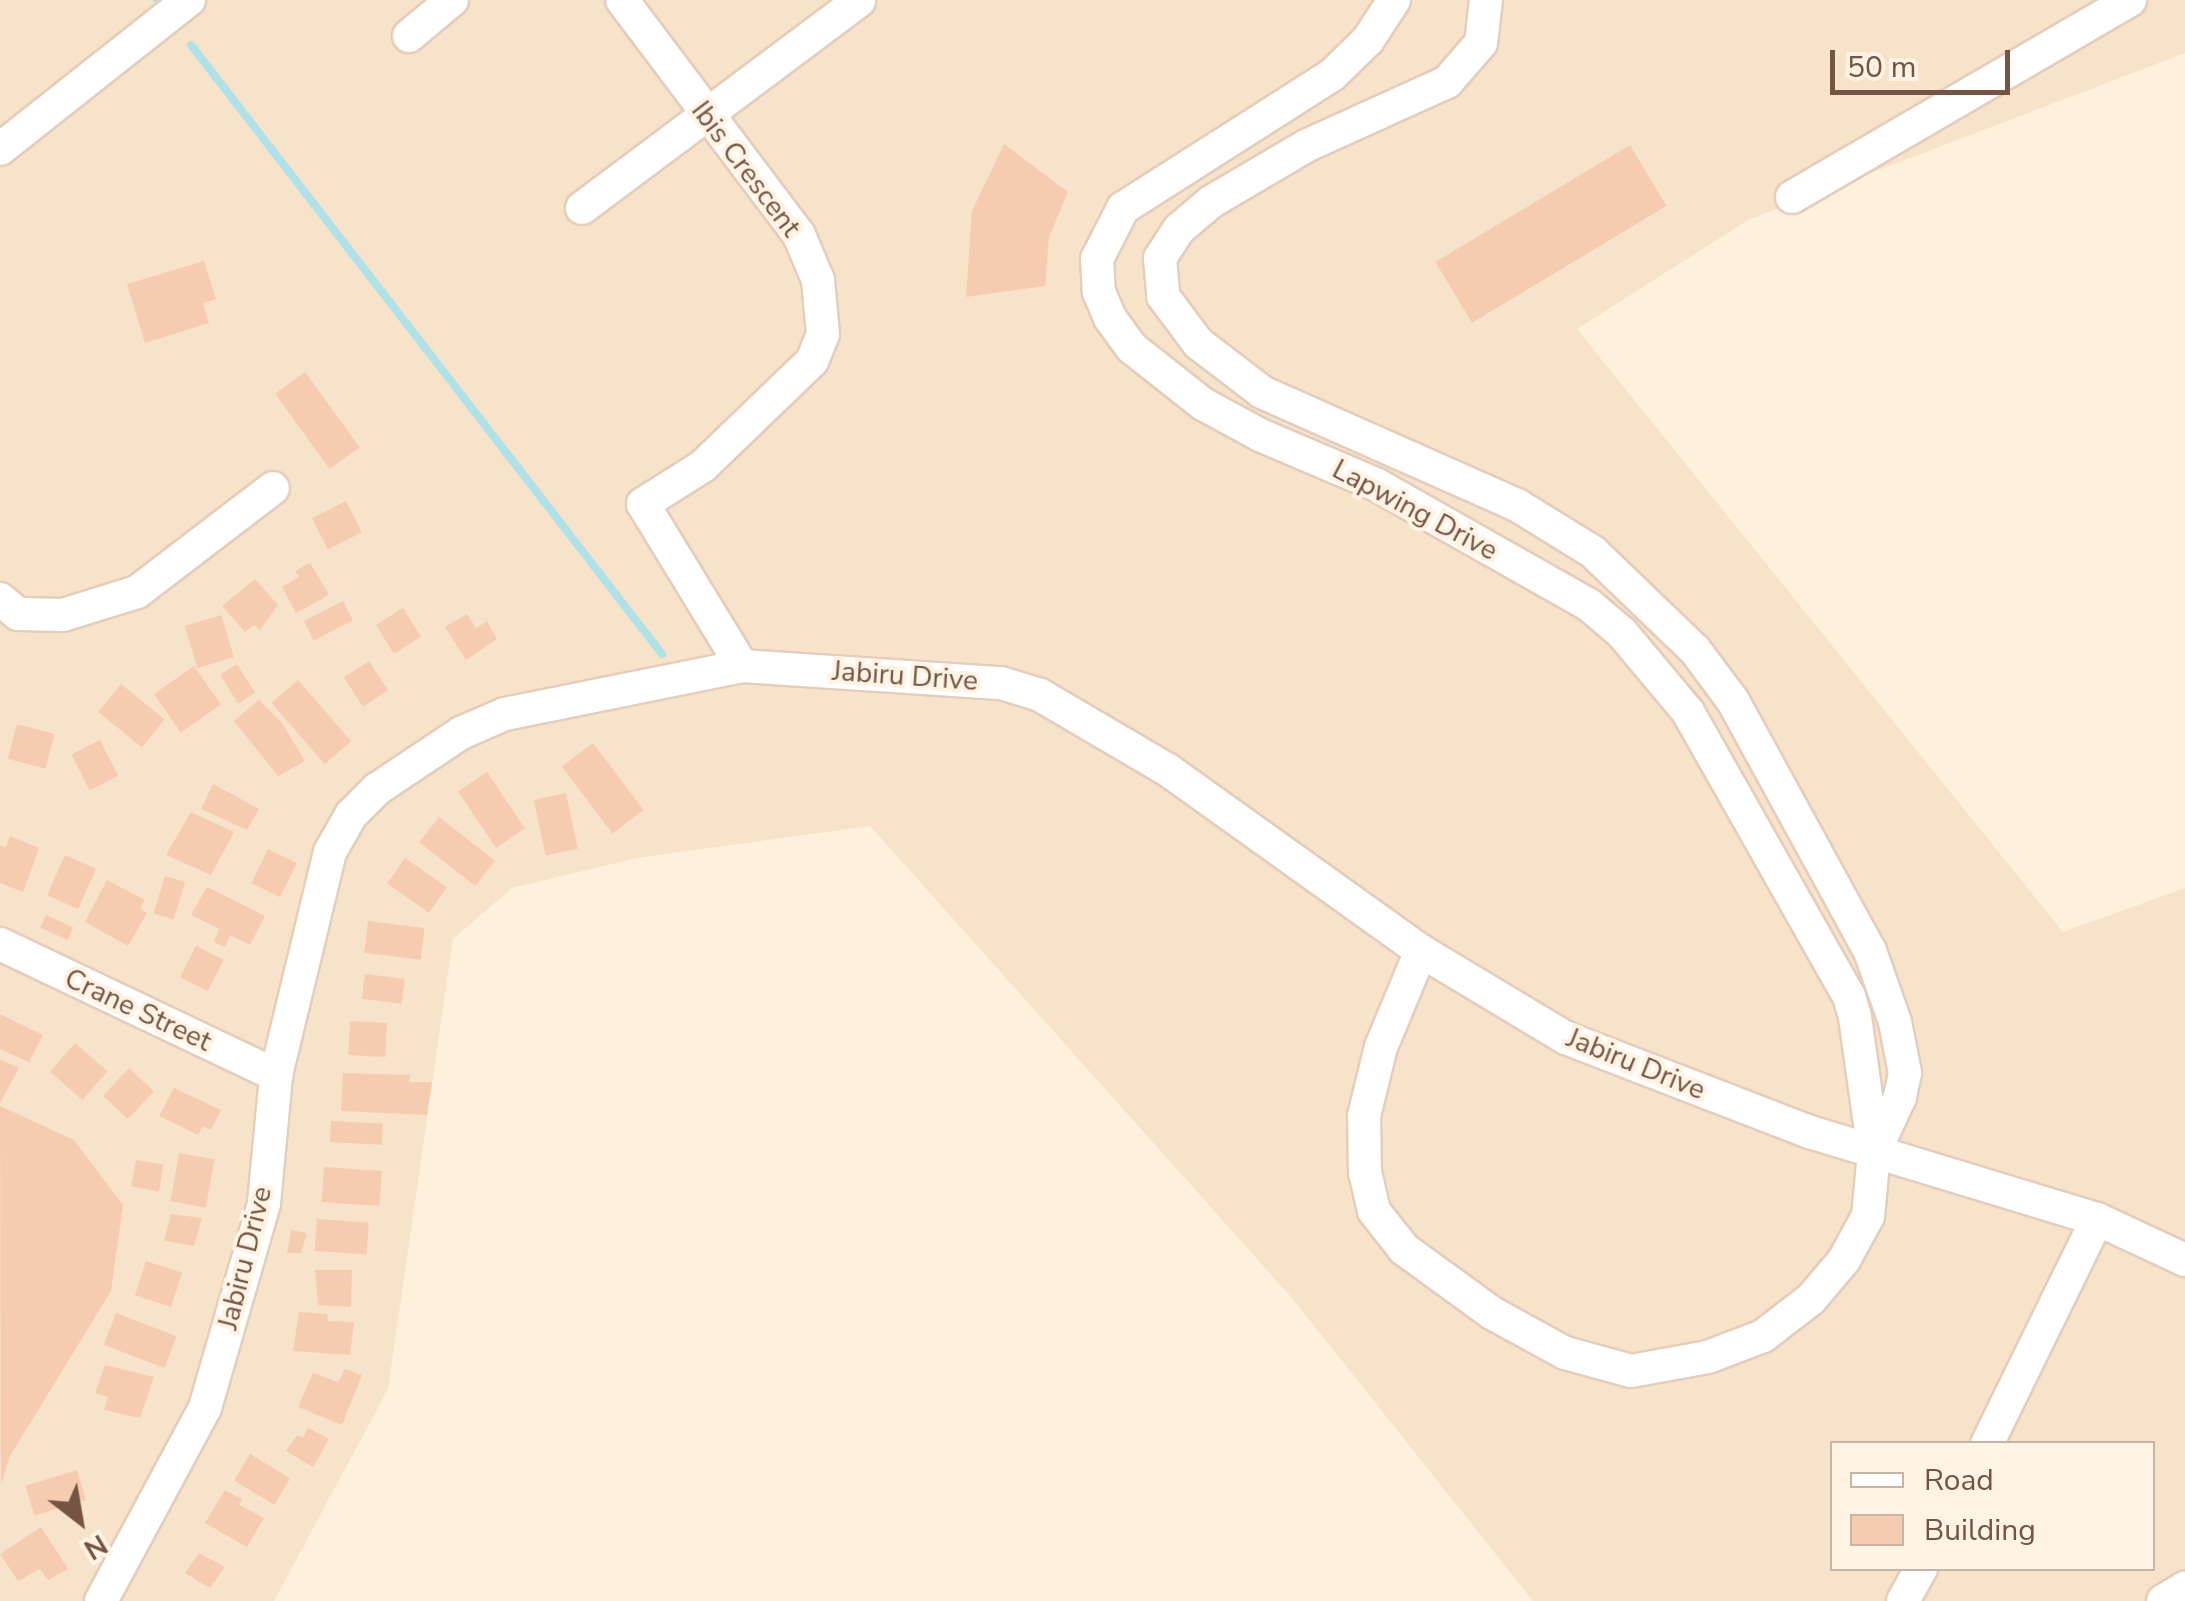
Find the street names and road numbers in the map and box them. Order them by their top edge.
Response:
street label: Ibis Crescent [684,95,808,243]
street label: Lapwing Drive [1327,452,1503,568]
street label: Jabiru Drive [831,654,979,698]
street label: Crane Street [59,961,217,1059]
street label: Jabiru Drive [1562,1021,1710,1107]
street label: Jabiru Drive [211,1183,279,1333]

